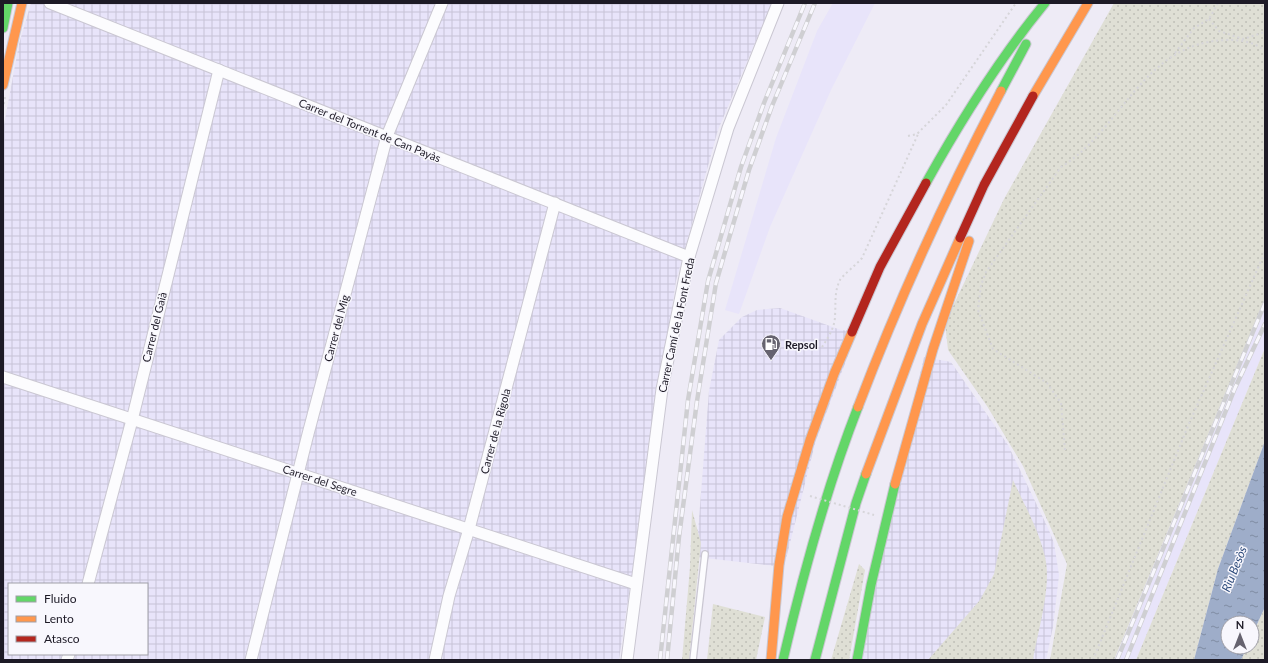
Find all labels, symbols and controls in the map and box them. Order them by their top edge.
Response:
street label: Carrer del Torrent de Can Payàs [297,96,443,165]
street label: Carrer Camí de la Font Freda [655,256,697,394]
street label: Carrer del Gaià [139,291,169,363]
street label: Carrer del Mig [321,293,351,363]
fuel station icon: Repsol [760,333,782,361]
place label: Repsol [785,338,818,351]
street label: Carrer de la Rigola [477,387,513,475]
street label: Carrer del Segre [281,462,359,498]
water label: Riu Besòs [1218,544,1250,594]
legend [8,583,148,655]
text: Fluido [44,591,77,606]
text: Lento [44,611,74,626]
north arrow [1220,615,1260,655]
text: N [1236,618,1244,631]
text: Atasco [44,631,80,646]

